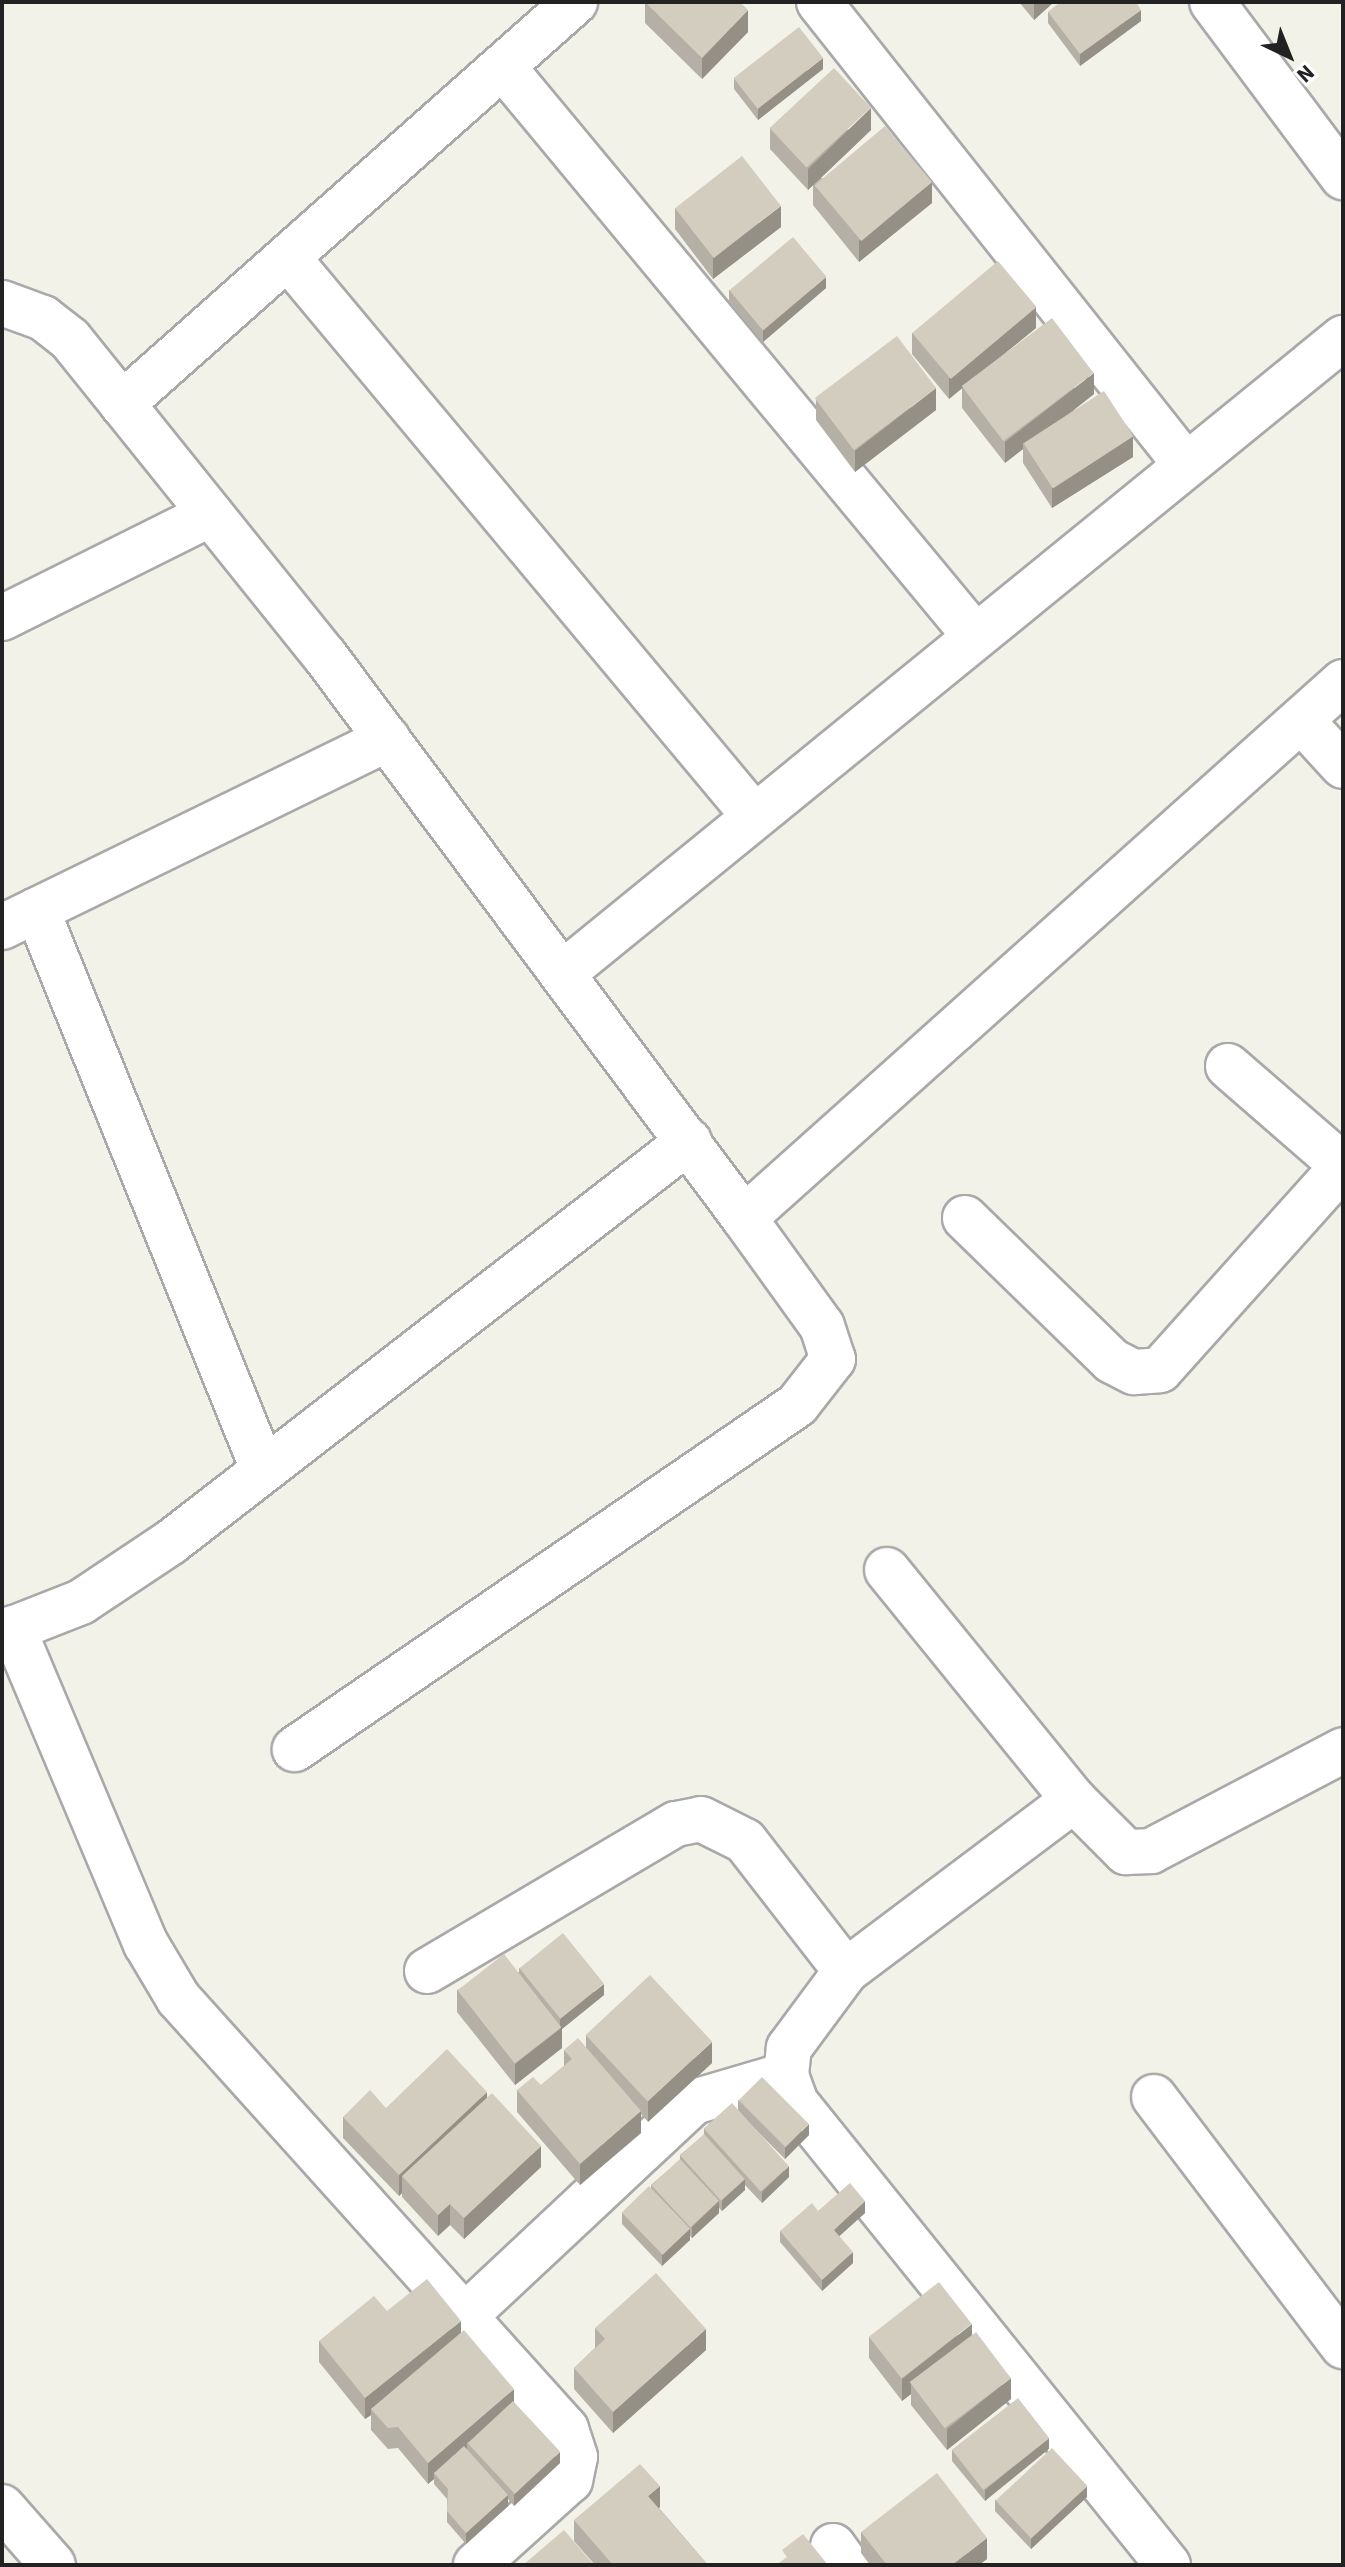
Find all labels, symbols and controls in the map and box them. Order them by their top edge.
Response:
north arrow [1249,16,1329,96]
text: N [1289,57,1322,90]

